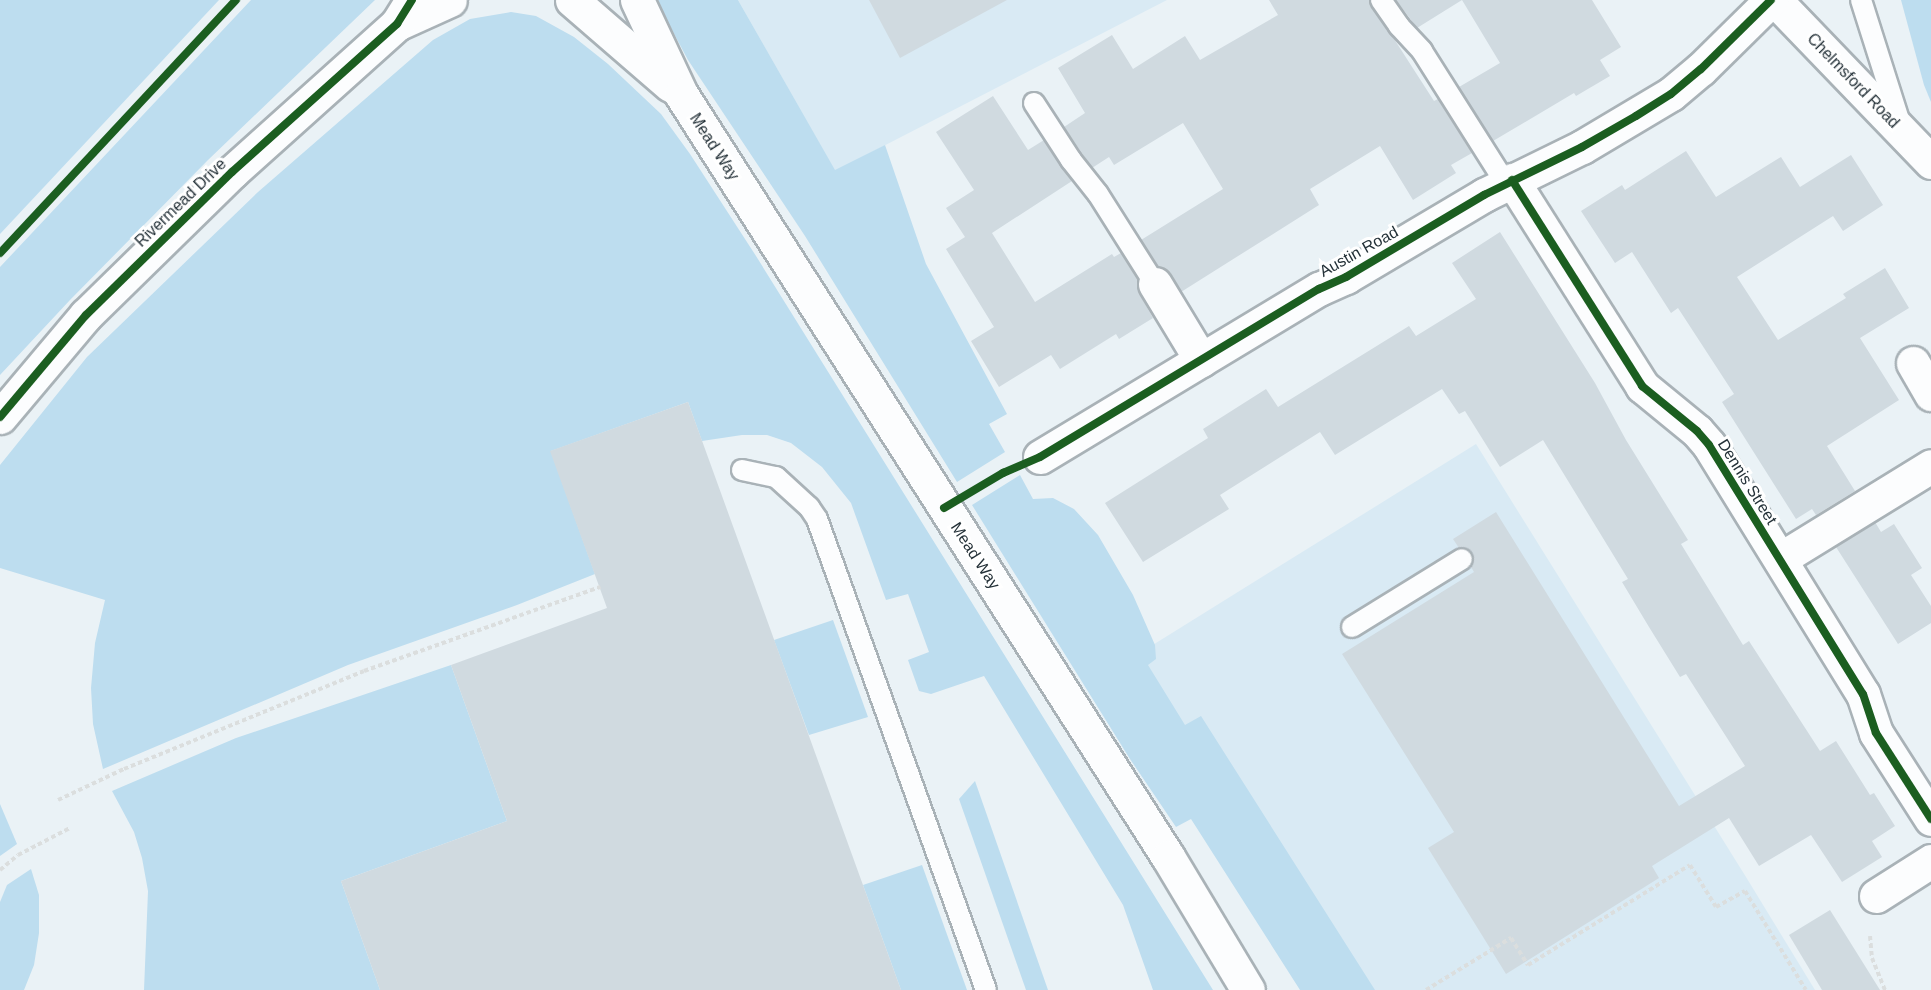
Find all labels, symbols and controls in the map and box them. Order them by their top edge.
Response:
street label: Chelmsford Road [1803,30,1903,132]
street label: Mead Way [685,110,743,184]
street label: Rivermead Drive [131,155,231,251]
street label: Austin Road [1316,222,1402,282]
street label: Dennis Street [1713,436,1781,528]
street label: Mead Way [946,519,1004,593]

